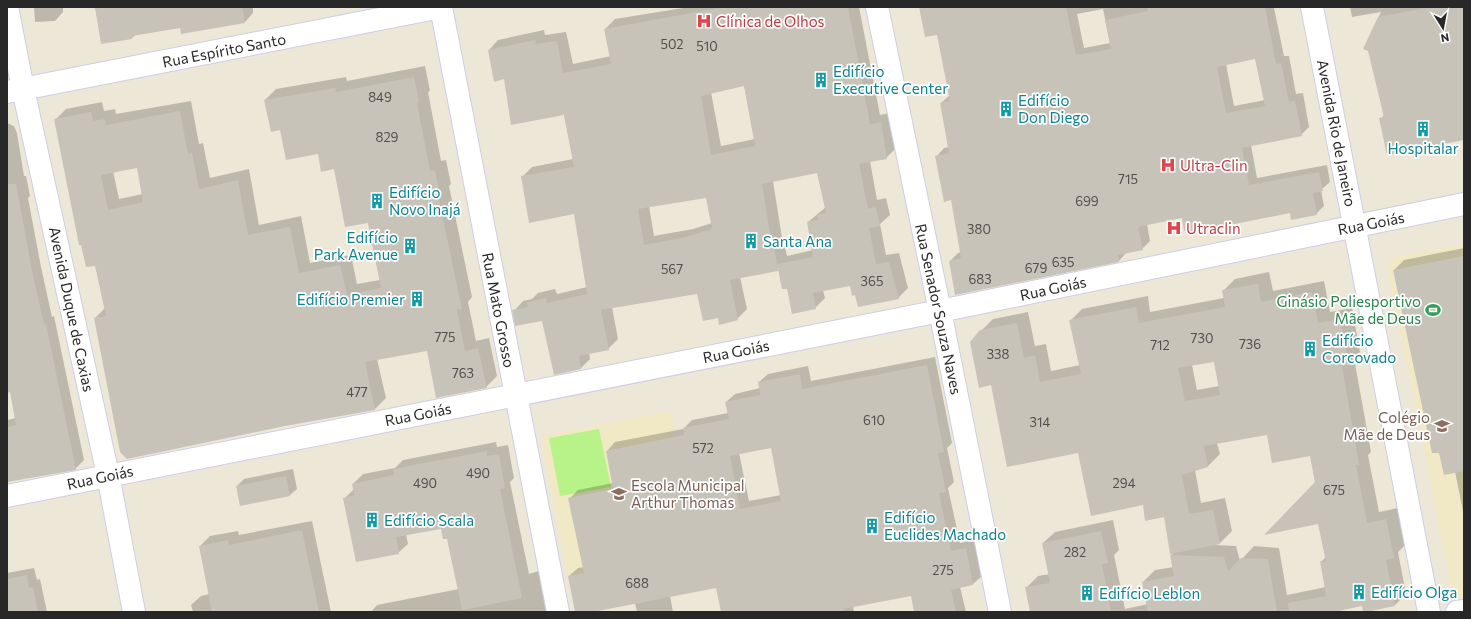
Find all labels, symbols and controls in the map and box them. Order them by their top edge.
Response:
north arrow [1423,8,1463,48]
hospital icon: Clínica de Olhos [695,12,713,30]
place label: Clínica de Olhos [716,12,824,30]
street label: Rua Espírito Santo [161,29,287,71]
text: N [1440,31,1450,45]
house number: 502 [660,36,684,52]
house number: 510 [696,38,718,54]
street label: Avenida Rio de Janeiro [1314,58,1360,208]
place label: Edifício Executive Center [833,62,948,97]
building icon: Edifício Executive Center [812,71,830,89]
house number: 849 [368,89,392,105]
place label: Edifício Don Diego [1018,91,1089,126]
building icon: Edifício Don Diego [997,100,1015,118]
building icon: Hospitalar [1414,120,1432,138]
house number: 829 [376,129,399,145]
place label: Hospitalar [1387,139,1459,157]
hospital icon: Ultra-Clin [1159,156,1177,174]
place label: Ultra-Clin [1180,156,1247,174]
house number: 715 [1118,171,1138,187]
place label: Edifício Novo Inajá [389,183,461,218]
building icon: Edifício Novo Inajá [368,192,386,210]
house number: 699 [1075,193,1099,209]
street label: Rua Goiás [1336,208,1406,238]
hospital icon: Utraclin [1165,219,1183,237]
place label: Utraclin [1186,219,1240,237]
house number: 380 [967,221,991,237]
street label: Rua Senador Souza Naves [912,222,966,396]
street label: Avenida Duque de Caxias [46,225,98,393]
place label: Edifício Park Avenue [314,228,398,263]
building icon: Santa Ana [742,232,760,250]
place label: Santa Ana [763,232,832,250]
building icon: Edifício Park Avenue [401,237,419,255]
street label: Rua Mato Grosso [479,251,519,369]
house number: 635 [1052,254,1074,270]
house number: 679 [1025,260,1047,276]
house number: 567 [661,261,683,277]
house number: 683 [968,271,992,287]
street label: Rua Goiás [1018,272,1088,304]
house number: 365 [861,273,883,289]
place label: Edifício Premier [297,290,405,308]
building icon: Edifício Premier [408,290,426,308]
place label: Ginásio Poliesportivo Mãe de Deus [1277,292,1421,327]
sports icon: Ginásio Poliesportivo Mãe de Deus [1424,301,1442,319]
house number: 775 [434,329,456,345]
house number: 730 [1191,330,1213,346]
place label: Edifício Corcovado [1322,331,1396,366]
street label: Rua Goiás [701,336,771,366]
house number: 736 [1239,336,1261,352]
house number: 712 [1150,337,1170,353]
building icon: Edifício Corcovado [1301,340,1319,358]
house number: 338 [987,346,1009,362]
house number: 763 [452,365,474,381]
house number: 477 [346,384,368,400]
street label: Rua Goiás [383,399,453,429]
place label: Colégio Mãe de Deus [1344,408,1430,443]
house number: 610 [863,412,885,428]
house number: 314 [1030,414,1051,430]
school or university icon: Colégio Mãe de Deus [1433,417,1451,435]
house number: 572 [692,440,714,456]
street label: Rua Goiás [65,461,135,493]
house number: 490 [466,465,490,481]
house number: 490 [413,475,437,491]
house number: 294 [1113,475,1136,491]
place label: Escola Municipal Arthur Thomas [631,476,745,511]
house number: 675 [1323,482,1345,498]
school or university icon: Escola Municipal Arthur Thomas [610,485,628,503]
place label: Edifício Euclides Machado [884,508,1006,543]
building icon: Edifício Scala [363,511,381,529]
place label: Edifício Scala [384,511,474,529]
building icon: Edifício Euclides Machado [863,517,881,535]
house number: 282 [1064,544,1086,560]
house number: 275 [932,562,954,578]
house number: 688 [625,575,649,591]
building icon: Edifício Olga [1350,583,1368,601]
place label: Edifício Olga [1371,583,1457,601]
building icon: Edifício Leblon [1078,584,1096,602]
place label: Edifício Leblon [1099,584,1200,602]

